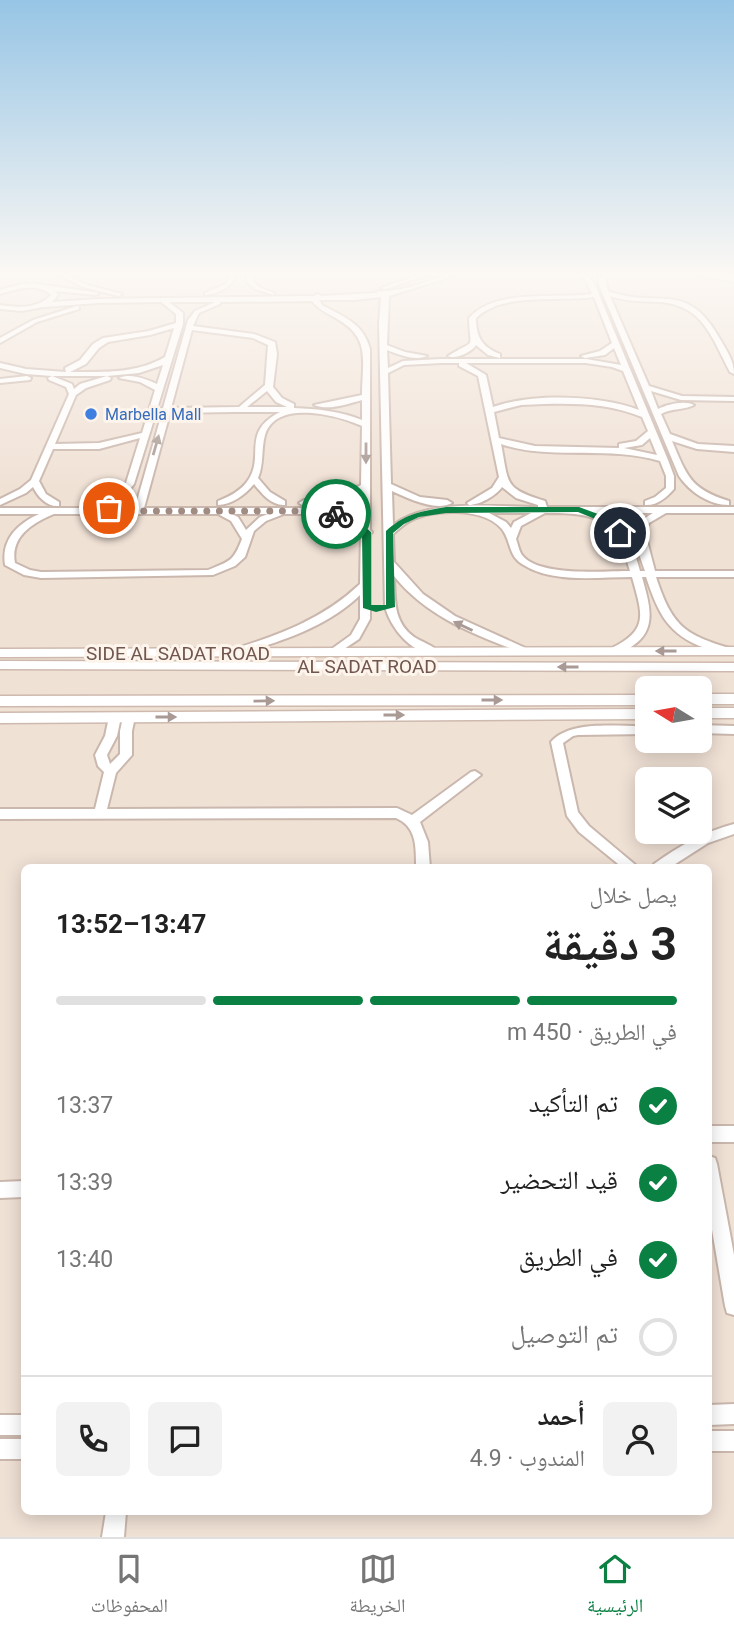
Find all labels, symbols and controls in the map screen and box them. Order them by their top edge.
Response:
place label: Marbella Mall [105,405,201,424]
marker: Marbella Mall [83,406,99,422]
one-way arrow [151,434,161,455]
one-way arrow [360,442,372,464]
pin [79,478,139,538]
courier [301,479,371,549]
icon: bag [90,489,128,527]
icon: bike [317,495,355,533]
pin [590,503,650,563]
icon: home [601,514,639,552]
one-way arrow [453,620,474,631]
street label: SIDE AL SADAT ROAD [86,642,270,665]
one-way arrow [655,645,677,657]
street label: AL SADAT ROAD [297,655,437,678]
one-way arrow [557,661,579,673]
north arrow [635,676,712,752]
map controls [635,676,712,844]
one-way arrow [481,694,503,706]
one-way arrow [253,695,275,707]
one-way arrow [383,709,405,721]
one-way arrow [155,711,177,723]
button: layers [635,767,712,844]
text: يصل خلال [590,882,677,909]
text: 13:47–13:52 [56,909,206,939]
text: 3 دقيقة [543,917,677,971]
text: في الطريق · 450 m [507,1019,677,1046]
icon: check [639,1087,677,1125]
text: تم التأكيد [529,1088,618,1118]
text: 13:37 [56,1092,113,1119]
icon: check [639,1164,677,1202]
text: قيد التحضير [500,1165,618,1195]
text: 13:39 [56,1169,113,1196]
icon: check [639,1241,677,1279]
text: في الطريق [519,1242,618,1272]
text: 13:40 [56,1246,113,1273]
text: تم التوصيل [511,1319,618,1349]
text: أحمد [537,1401,585,1431]
button: phone [56,1402,130,1476]
button: chat [148,1402,222,1476]
button: person [603,1402,677,1476]
text: المندوب · 4.9 [470,1445,585,1472]
tab: المحفوظات [91,1550,168,1624]
tab: الخريطة [350,1550,405,1624]
tab: الرئيسية [587,1550,643,1624]

